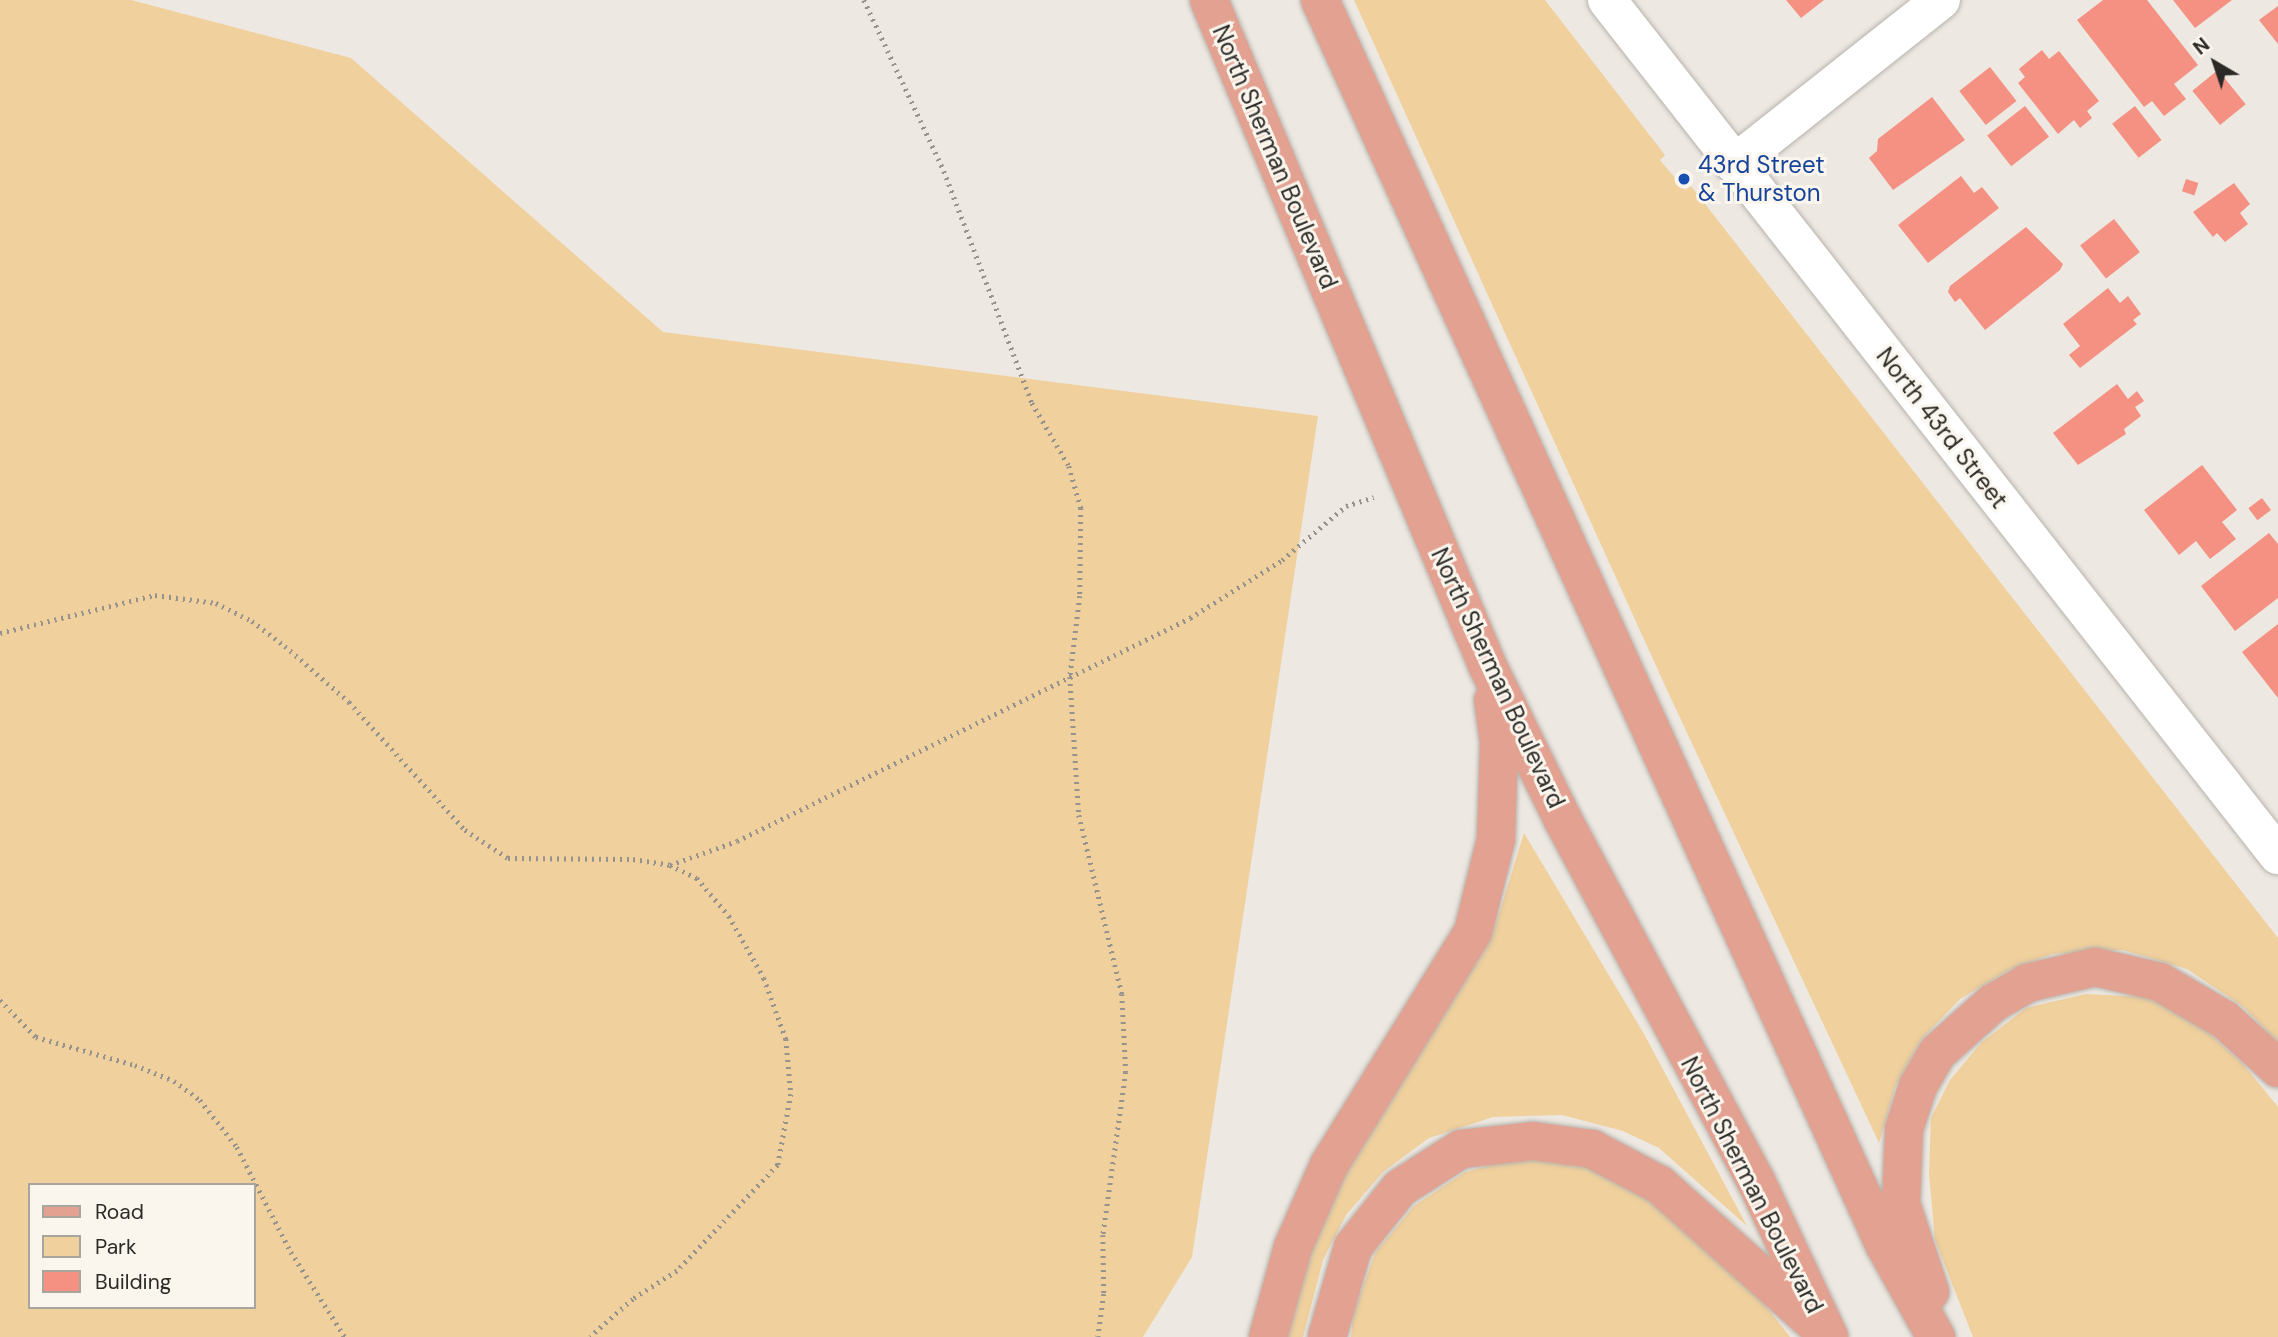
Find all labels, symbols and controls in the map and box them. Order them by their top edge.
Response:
street label: North Sherman Boulevard [1206,21,1344,293]
north arrow [2180,28,2250,98]
text: N [2188,32,2215,60]
place label: 43rd Street & Thurston [1698,151,1825,207]
marker: 43rd Street & Thurston [1676,171,1692,187]
street label: North 43rd Street [1870,342,2014,514]
street label: North Sherman Boulevard [1425,543,1571,813]
street label: North Sherman Boulevard [1675,1052,1829,1318]
legend [28,1183,256,1309]
text: Road [95,1198,144,1226]
text: Park [95,1233,136,1261]
text: Building [95,1268,171,1296]

